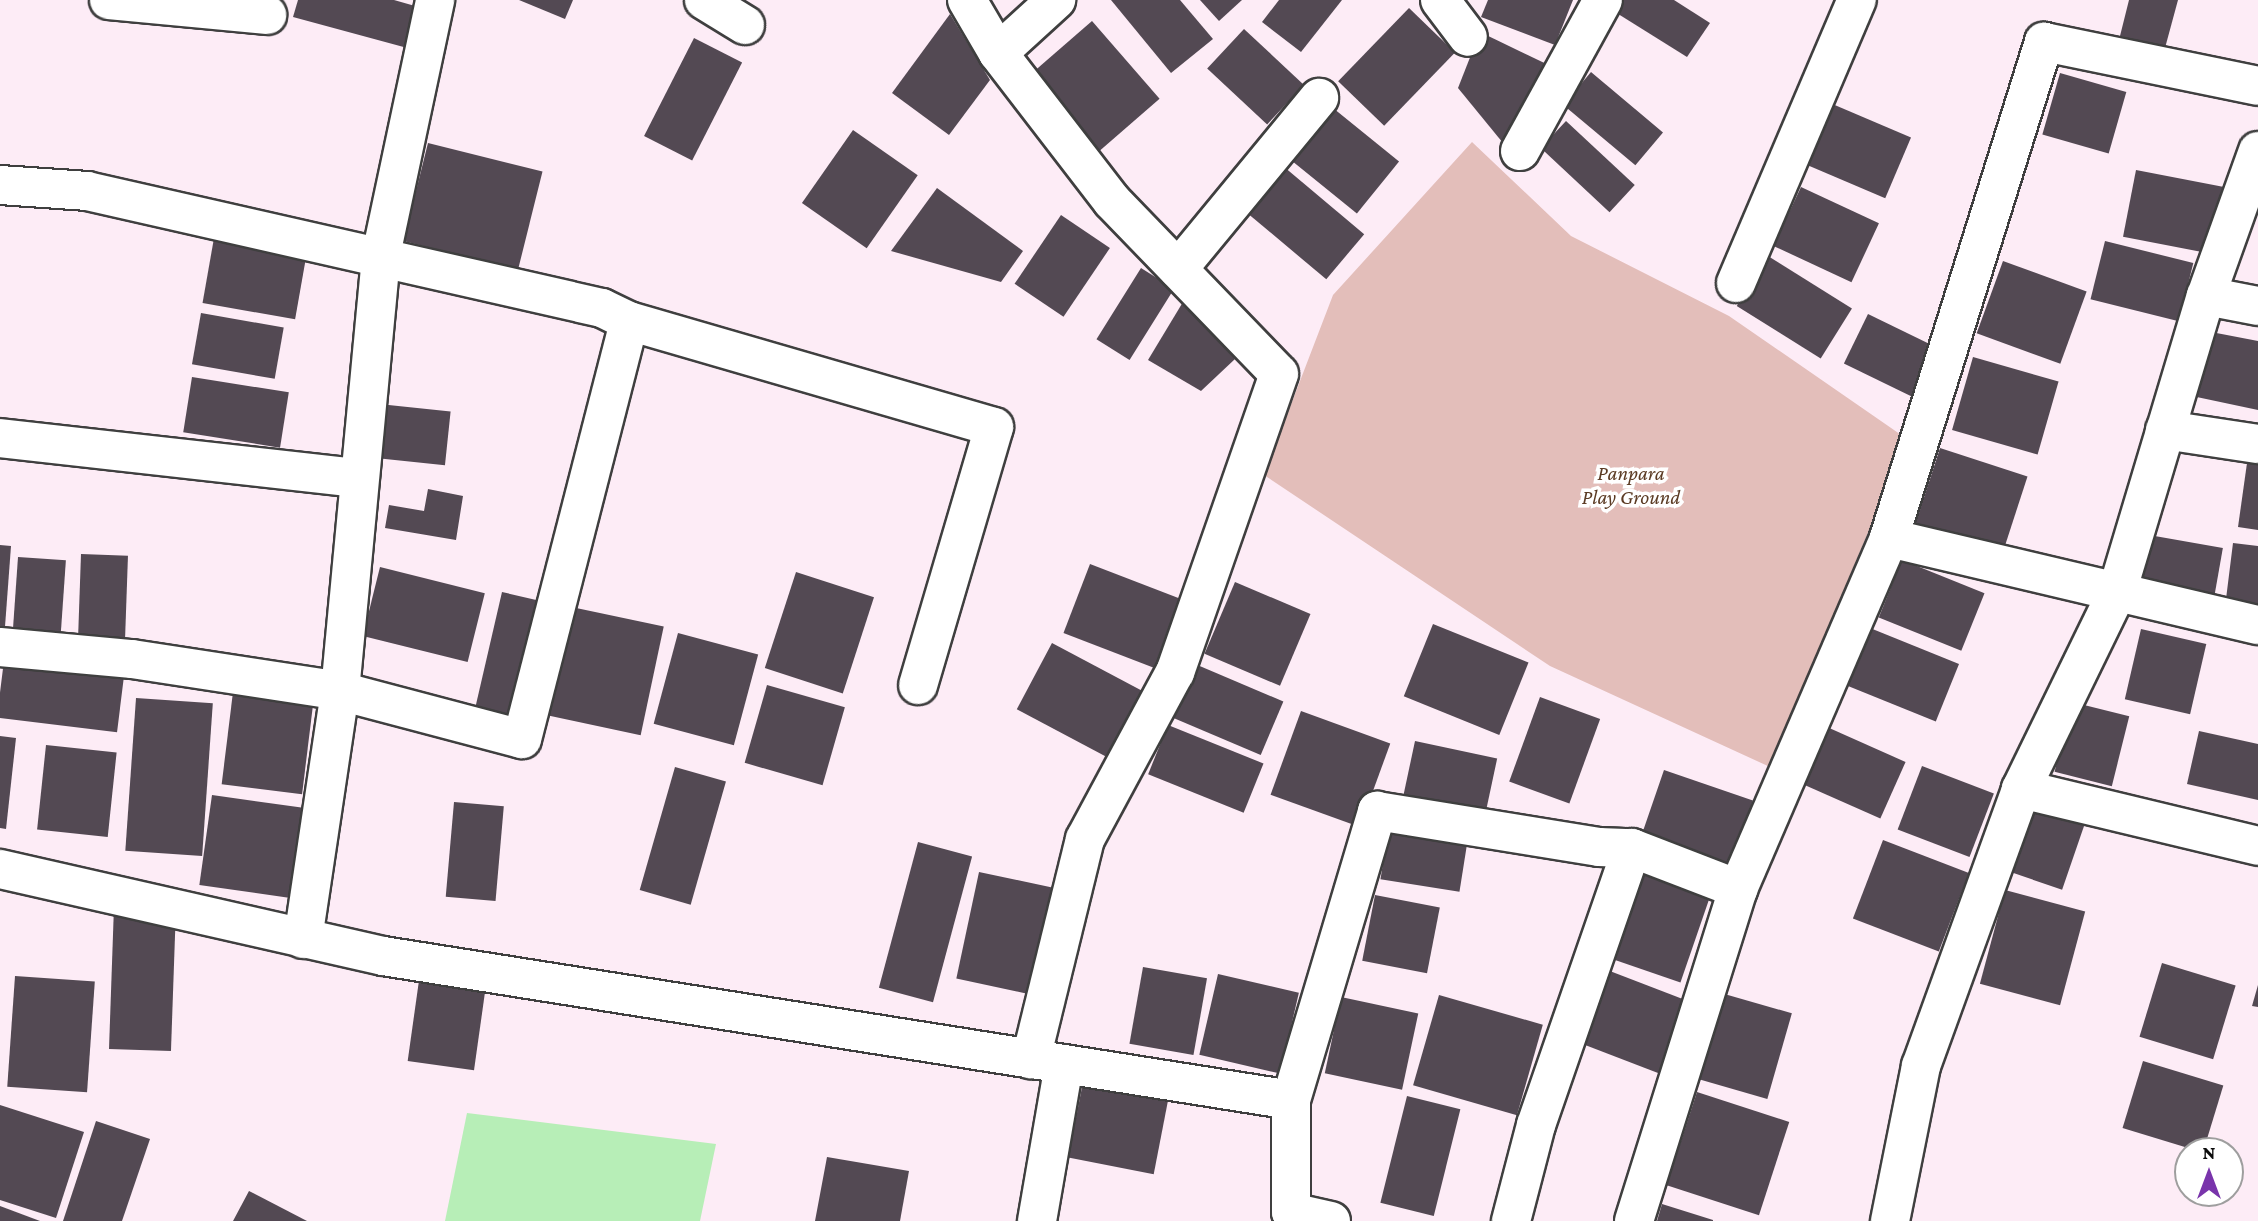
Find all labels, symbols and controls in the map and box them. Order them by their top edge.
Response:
park label: Panpara Play Ground [1582,460,1680,510]
north arrow [2174,1137,2244,1207]
text: N [2203,1142,2215,1163]

